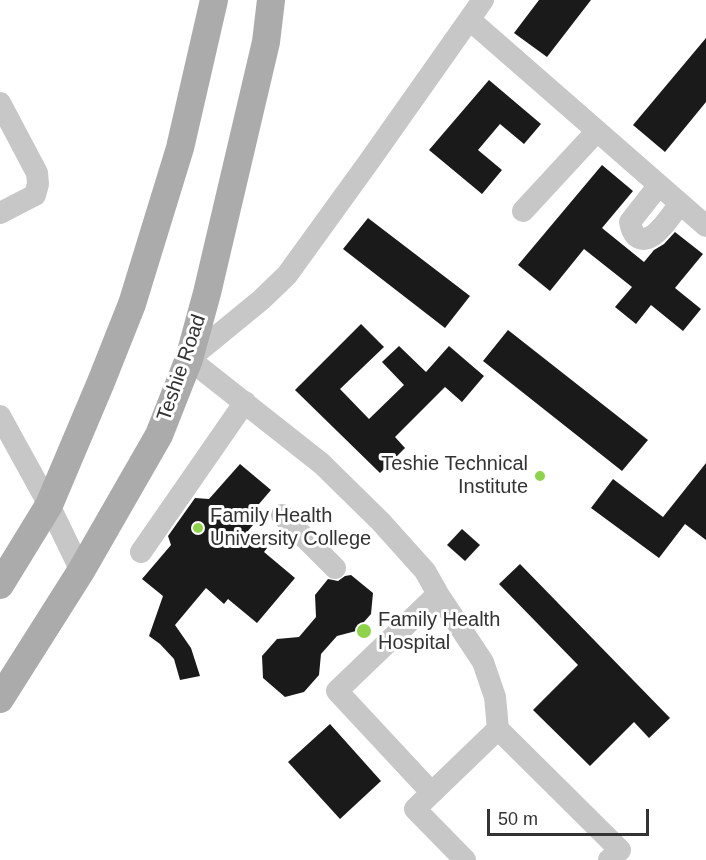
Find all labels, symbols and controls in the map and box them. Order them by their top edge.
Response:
street label: Teshie Road [153,312,211,424]
place label: Teshie Technical Institute [381,452,528,499]
marker: Teshie Technical Institute [533,469,547,483]
place label: Family Health University College [210,504,371,551]
marker: Family Health University College [191,521,205,535]
place label: Family Health Hospital [378,608,500,655]
marker: Family Health Hospital [355,622,373,640]
scale bar [490,797,652,835]
text: 50 m [498,809,538,829]

